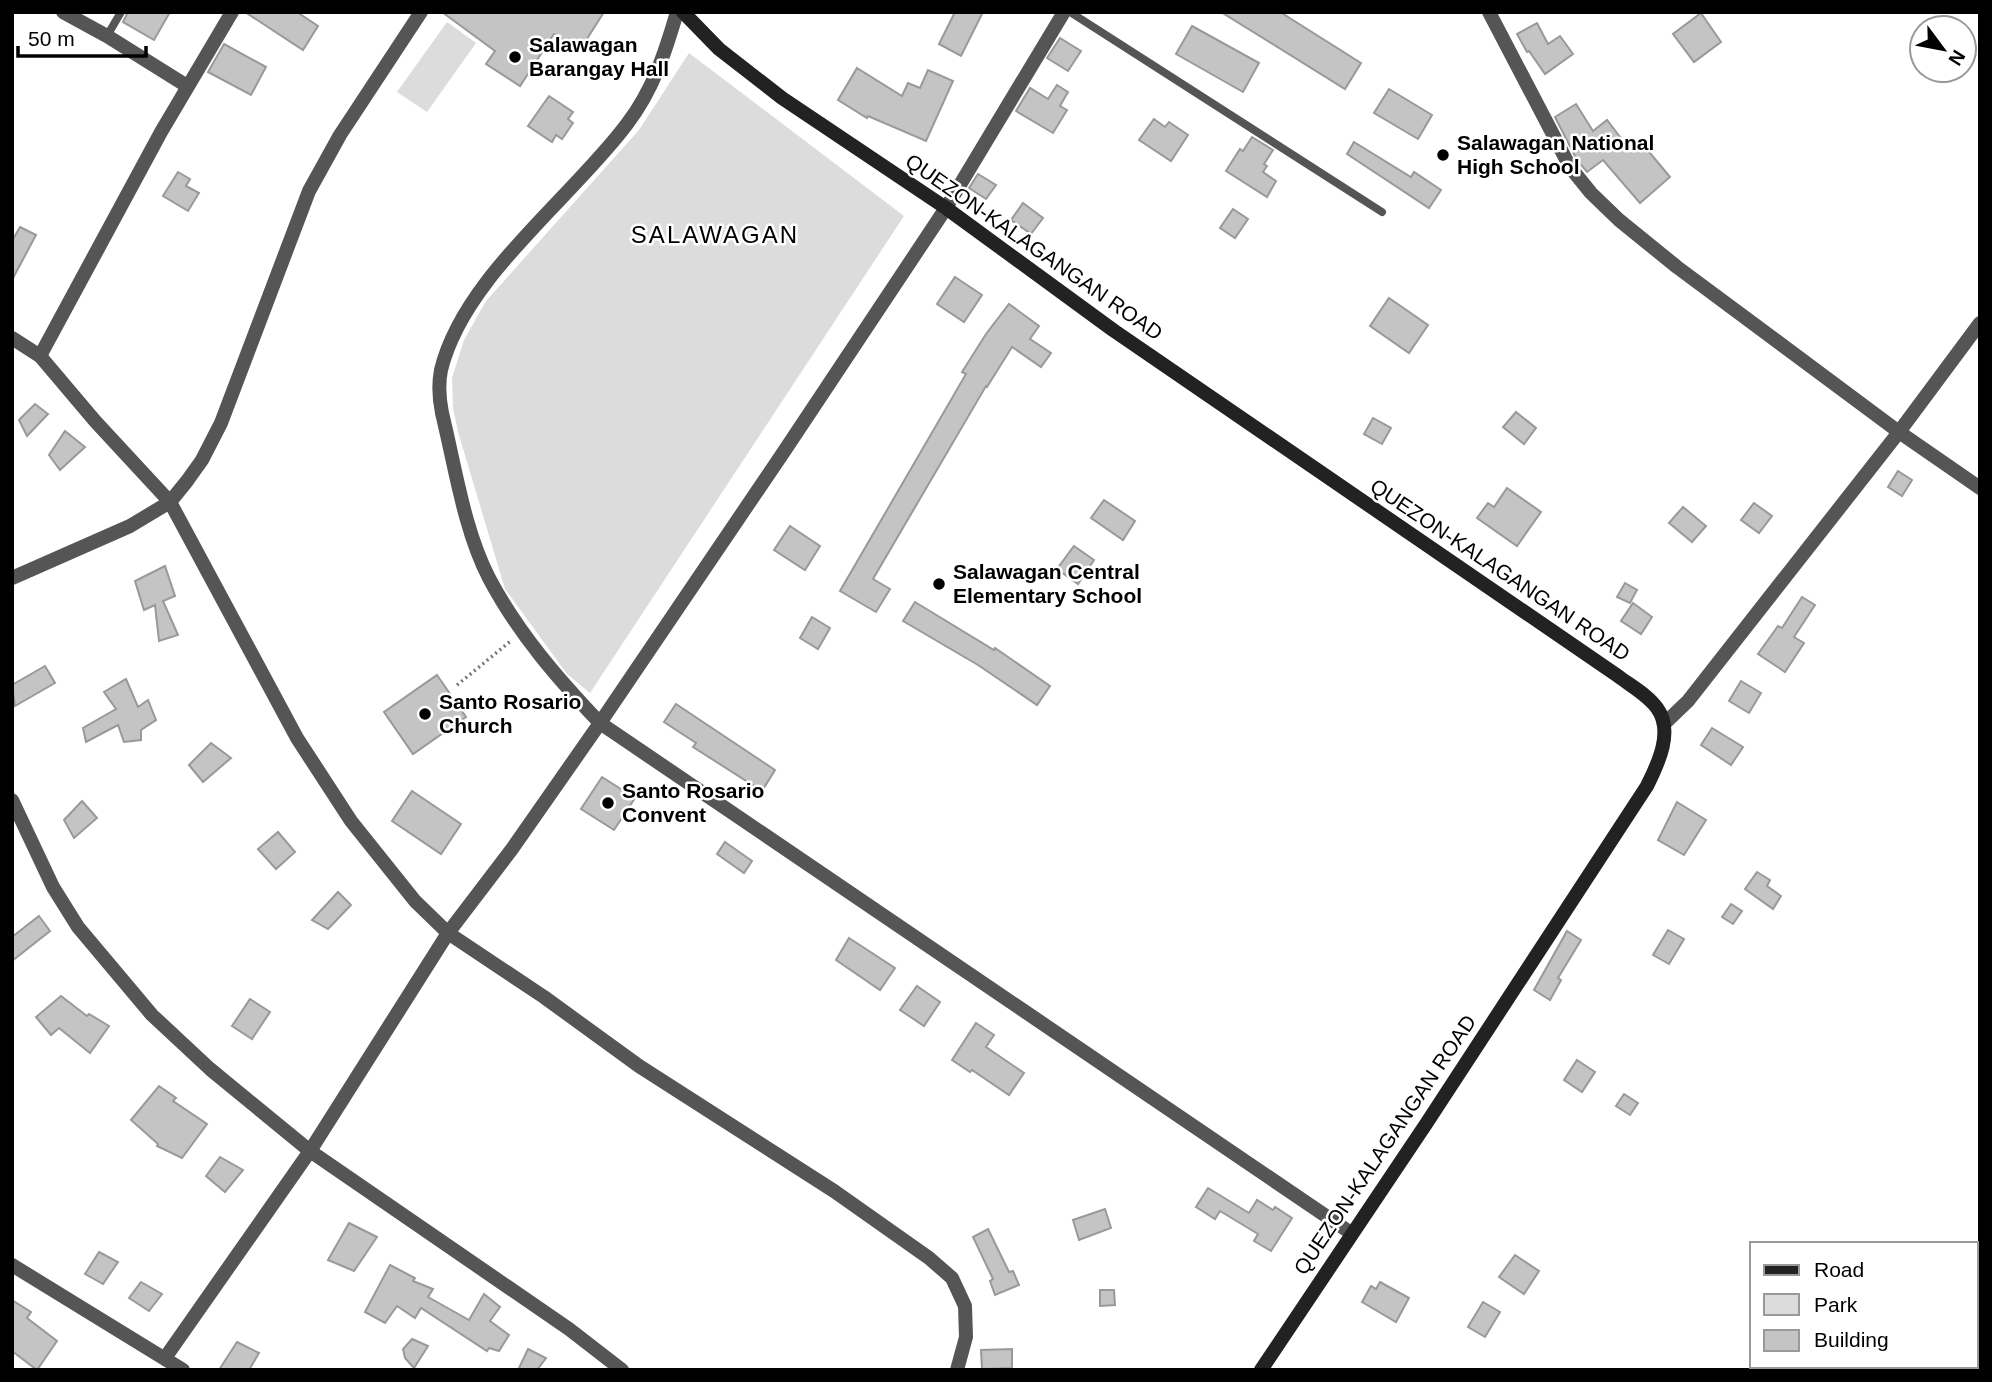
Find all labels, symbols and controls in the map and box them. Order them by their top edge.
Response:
scale bar [18,14,145,58]
north arrow [1908,14,1978,84]
text: 50 m [28,27,75,50]
place label: Salawagan Barangay Hall [529,33,669,80]
text: N [1944,46,1970,69]
marker: Salawagan Barangay Hall [507,49,523,65]
place label: Salawagan National High School [1457,131,1654,178]
marker: Salawagan National High School [1435,147,1451,163]
street label: QUEZON-KALAGANGAN ROAD [902,149,1167,344]
district label: SALAWAGAN [631,221,799,248]
street label: QUEZON-KALAGANGAN ROAD [1366,474,1634,665]
place label: Salawagan Central Elementary School [953,560,1142,607]
marker: Salawagan Central Elementary School [931,576,947,592]
place label: Santo Rosario Church [439,690,581,737]
marker: Santo Rosario Church [417,706,433,722]
place label: Santo Rosario Convent [622,779,764,826]
marker: Santo Rosario Convent [600,795,616,811]
street label: QUEZON-KALAGANGAN ROAD [1289,1011,1480,1279]
legend [1750,1242,1978,1368]
text: Road [1814,1258,1864,1281]
text: Park [1814,1293,1858,1316]
text: Building [1814,1328,1889,1351]

